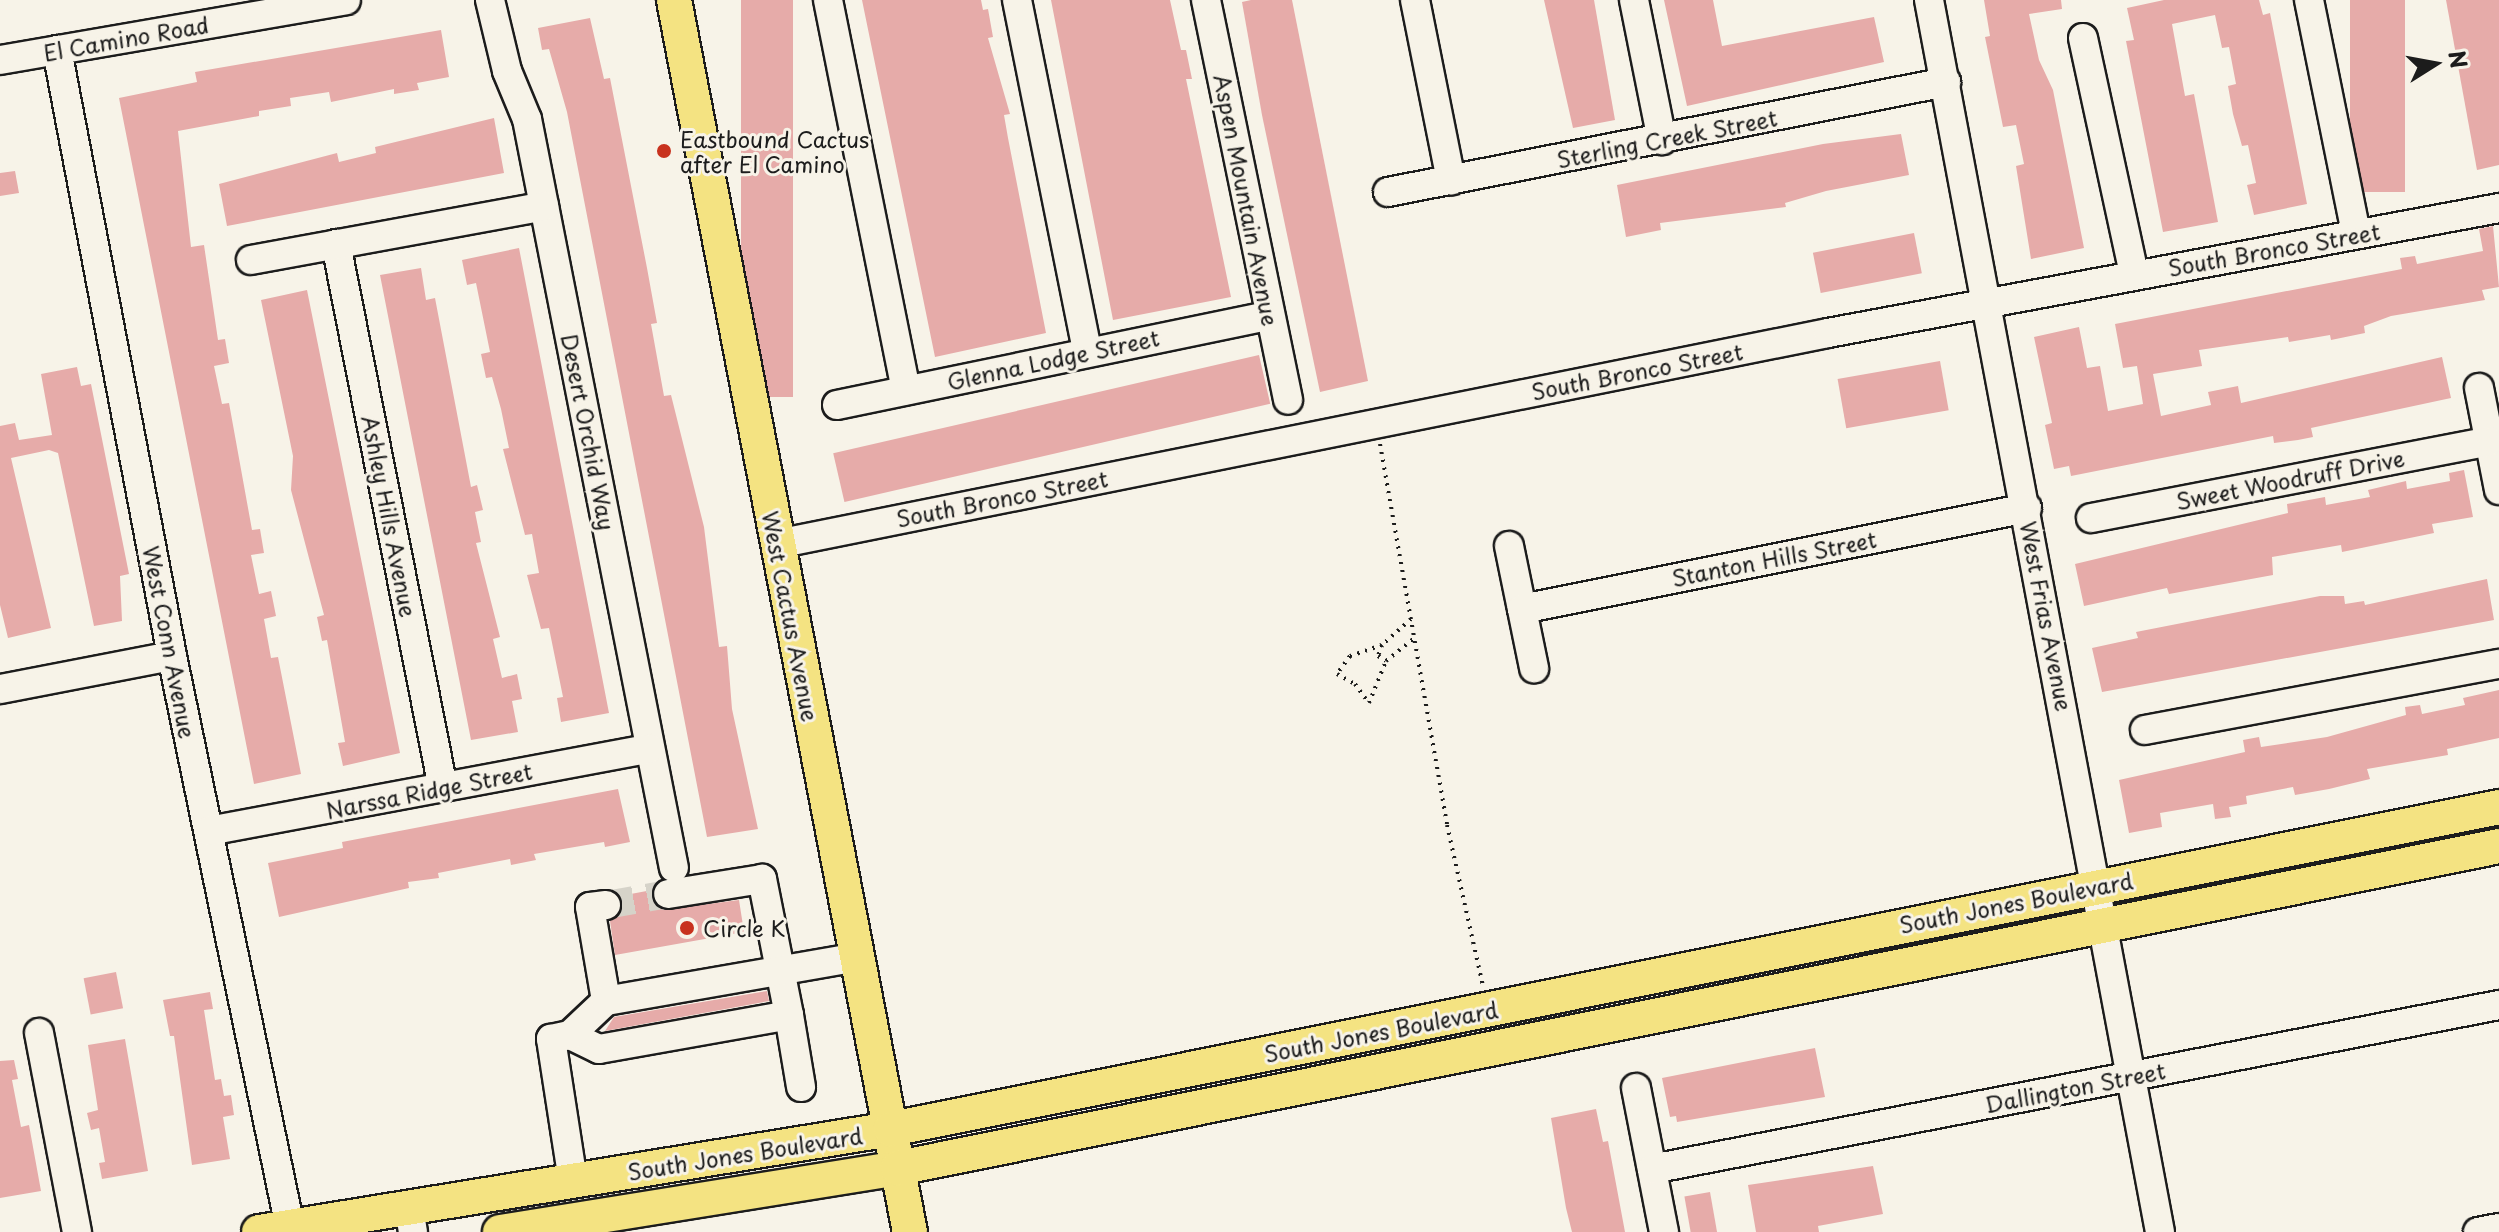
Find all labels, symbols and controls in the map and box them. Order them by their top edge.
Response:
street label: El Camino Road [41,10,211,66]
north arrow [2395,24,2475,104]
text: N [2441,48,2477,71]
street label: Aspen Mountain Avenue [1210,72,1284,328]
street label: Sterling Creek Street [1553,103,1781,173]
place label: Eastbound Cactus after El Camino [680,125,869,176]
marker: Eastbound Cactus after El Camino [655,142,673,160]
street label: South Bronco Street [2166,217,2382,281]
street label: Glenna Lodge Street [945,324,1161,394]
street label: Desert Orchid Way [557,331,621,533]
street label: South Bronco Street [1529,337,1745,405]
street label: Ashley Hills Avenue [357,413,423,619]
street label: Sweet Woodruff Drive [2172,444,2408,514]
street label: South Bronco Street [894,464,1110,532]
street label: West Cactus Avenue [758,508,824,724]
street label: West Frias Avenue [2016,519,2078,713]
street label: Stanton Hills Street [1669,525,1879,591]
street label: West Conn Avenue [138,543,202,741]
street label: Narssa Ridge Street [322,757,536,823]
street label: South Jones Boulevard [1896,866,2136,938]
place label: Circle K [703,915,788,941]
marker: Circle K [678,919,696,937]
street label: South Jones Boulevard [1261,995,1501,1067]
street label: Dallington Street [1983,1057,2167,1117]
street label: South Jones Boulevard [624,1121,866,1185]

